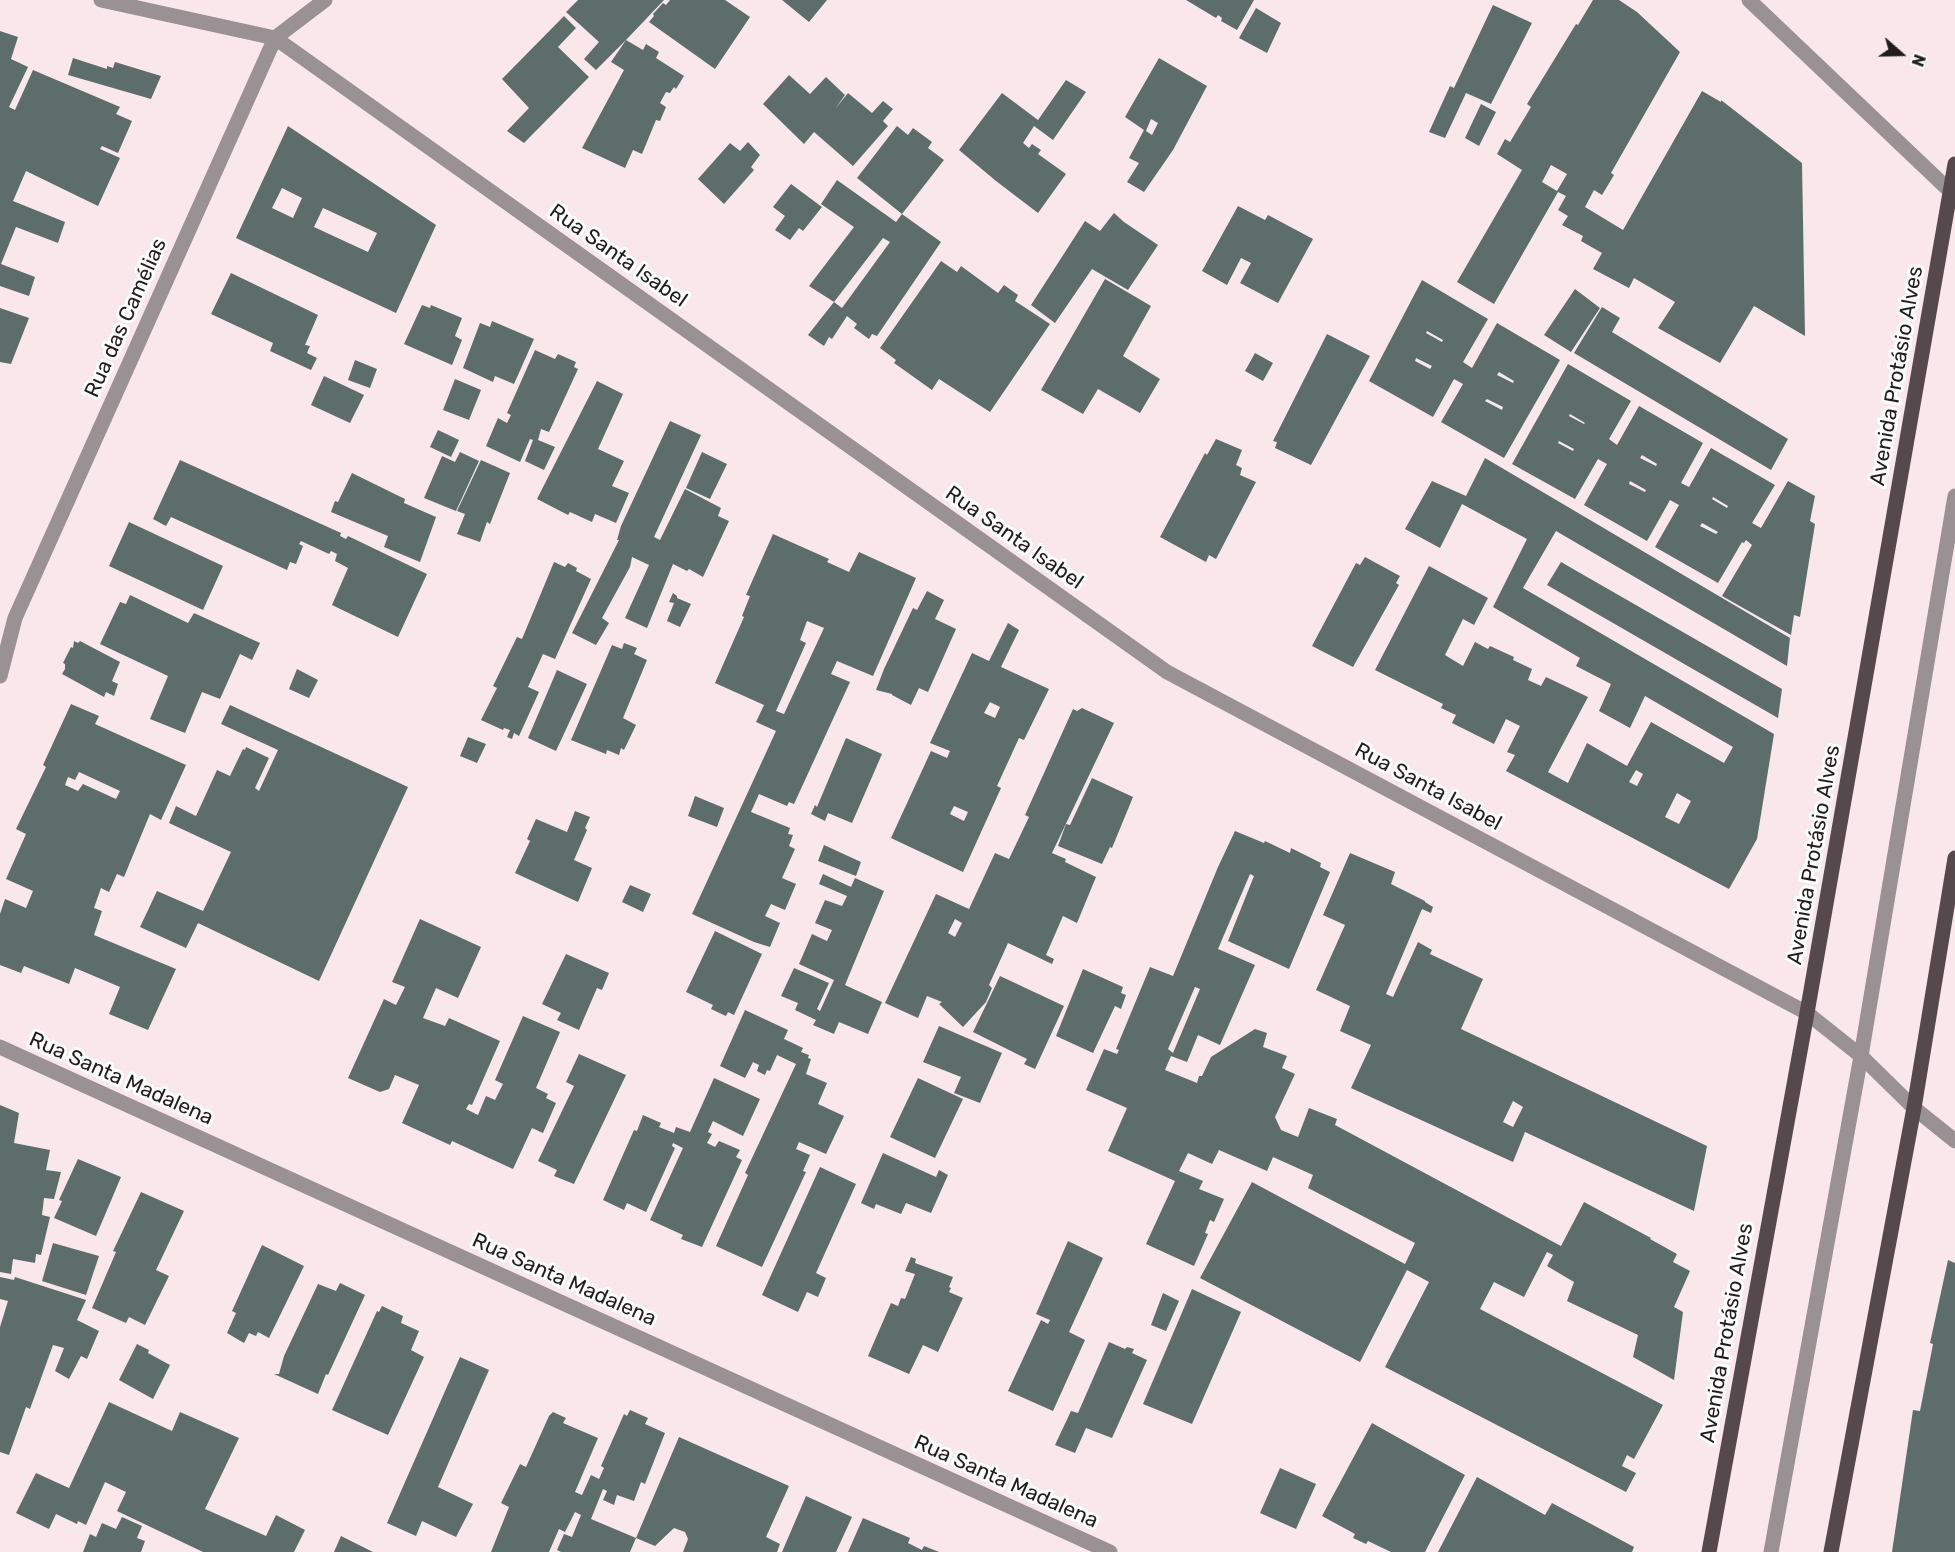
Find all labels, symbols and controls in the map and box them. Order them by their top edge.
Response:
north arrow [1871,24,1931,84]
text: N [1907,52,1929,69]
street label: Rua Santa Isabel [544,199,692,313]
street label: Rua das Camélias [80,235,172,401]
street label: Avenida Protásio Alves [1865,264,1929,488]
street label: Rua Santa Isabel [940,481,1088,595]
street label: Rua Santa Isabel [1350,738,1506,836]
street label: Avenida Protásio Alves [1782,743,1846,967]
street label: Rua Santa Madalena [25,1027,217,1131]
street label: Avenida Protásio Alves [1695,1221,1759,1445]
street label: Rua Santa Madalena [468,1228,660,1332]
street label: Rua Santa Madalena [910,1430,1102,1534]

